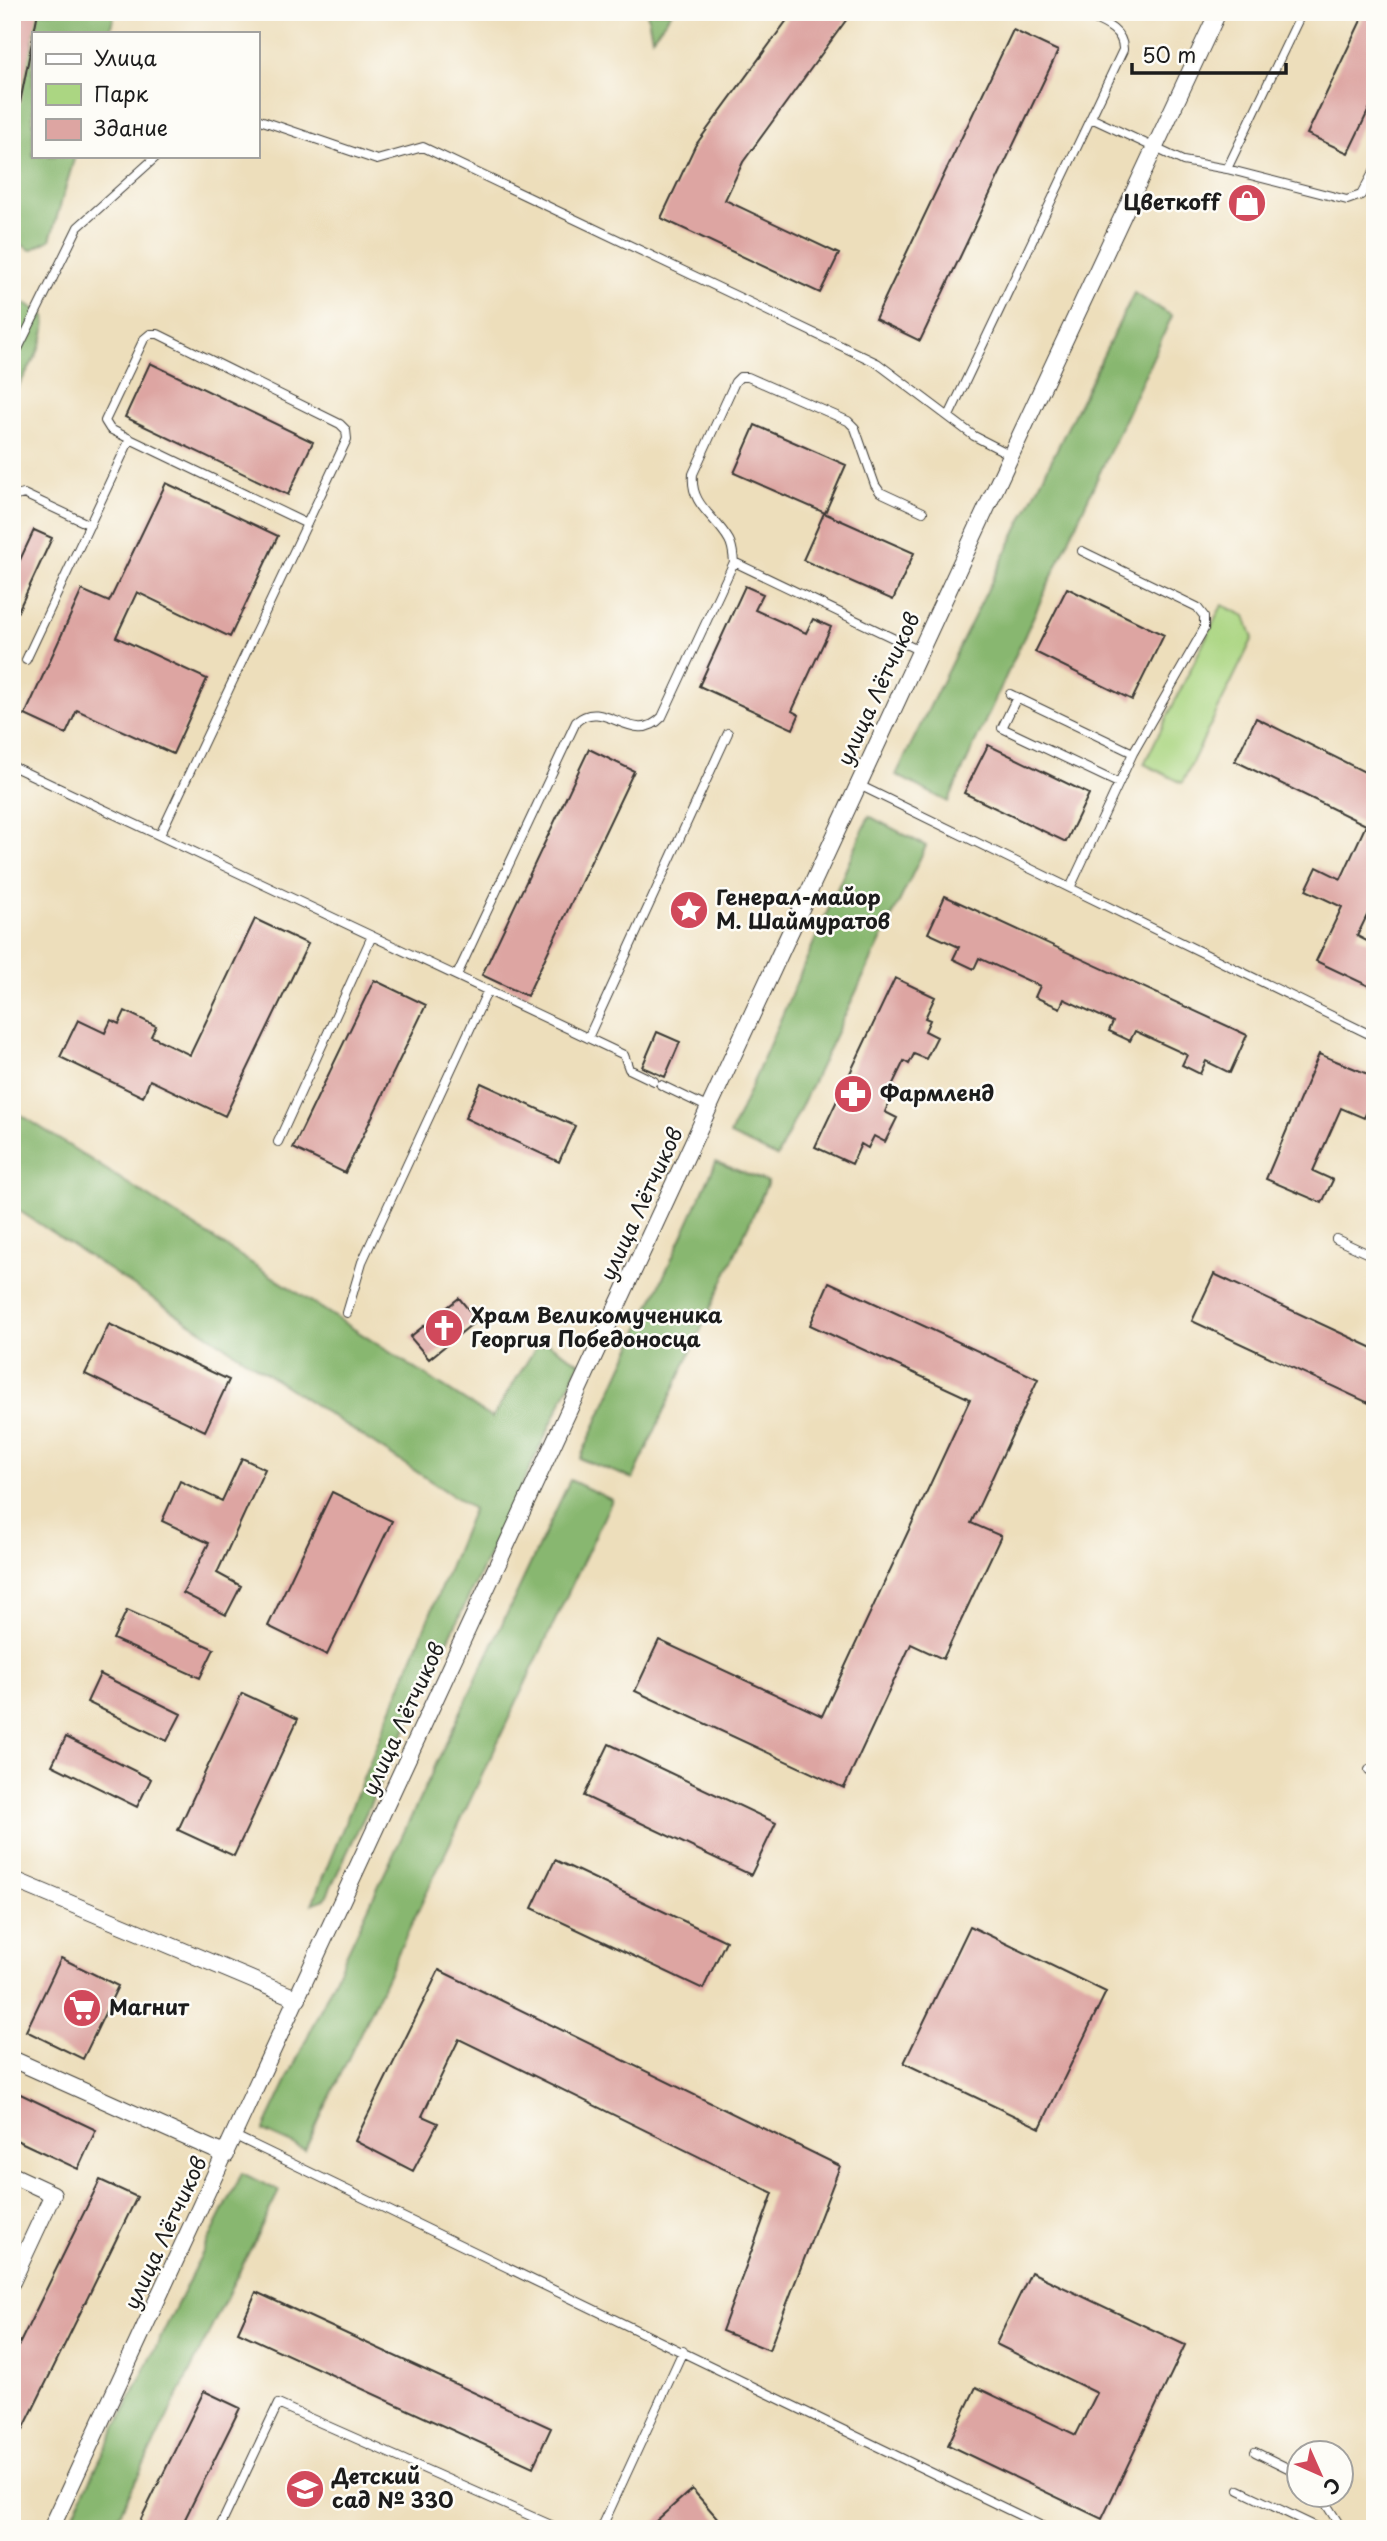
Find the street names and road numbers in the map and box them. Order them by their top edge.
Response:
street label: улица Лётчиков [828,606,927,770]
street label: улица Лётчиков [591,1121,690,1285]
street label: улица Лётчиков [353,1636,452,1800]
street label: улица Лётчиков [115,2150,214,2314]

